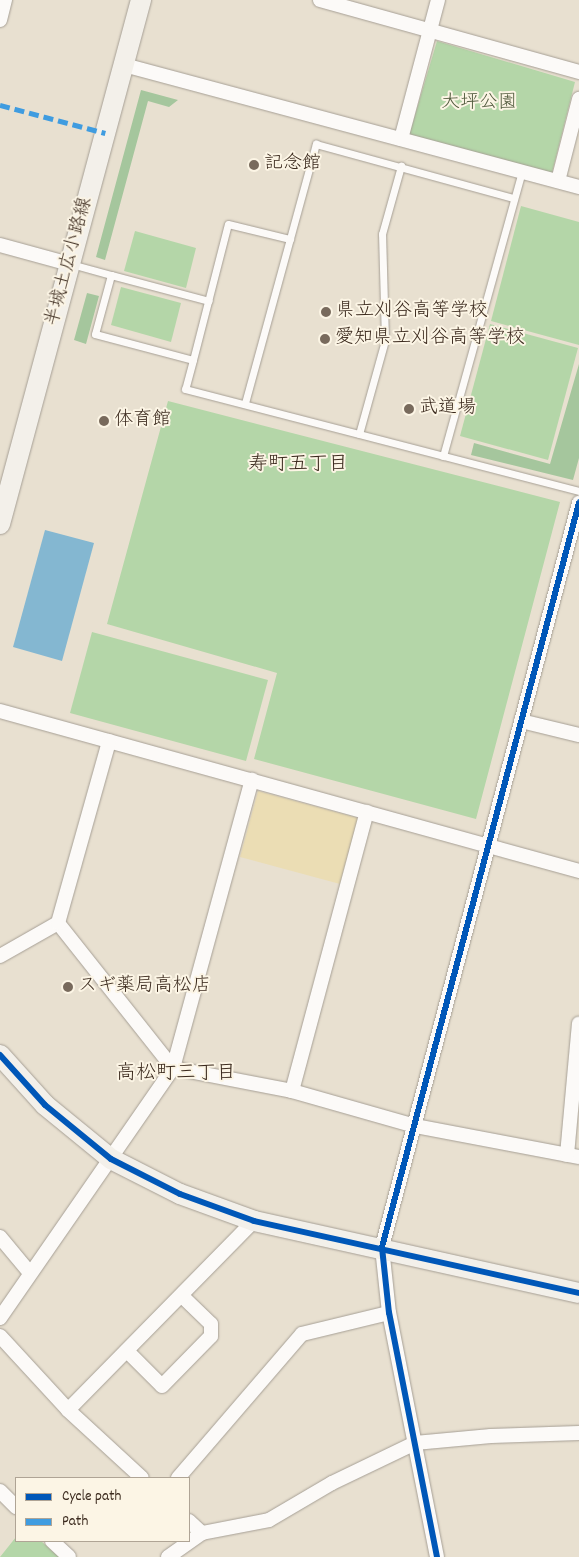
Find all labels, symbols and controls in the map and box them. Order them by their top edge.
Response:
park label: 大坪公園 [441,93,517,115]
place label: 記念館 [264,154,321,176]
marker: 記念館 [248,159,260,171]
street label: 半城土広小路線 [42,195,98,329]
place label: 県立刈谷高等学校 [336,301,488,323]
marker: 県立刈谷高等学校 [320,306,332,318]
place label: 愛知県立刈谷高等学校 [335,328,525,350]
marker: 愛知県立刈谷高等学校 [319,333,331,345]
place label: 武道場 [419,398,476,420]
marker: 武道場 [403,403,415,415]
place label: 体育館 [114,410,171,432]
marker: 体育館 [98,415,110,427]
district label: 寿町五丁目 [248,453,348,477]
place label: スギ薬局高松店 [78,976,211,998]
marker: スギ薬局高松店 [62,981,74,993]
district label: 高松町三丁目 [116,1062,236,1086]
legend [15,1477,190,1542]
text: Cycle path [62,1486,121,1508]
text: Path [62,1511,88,1533]

